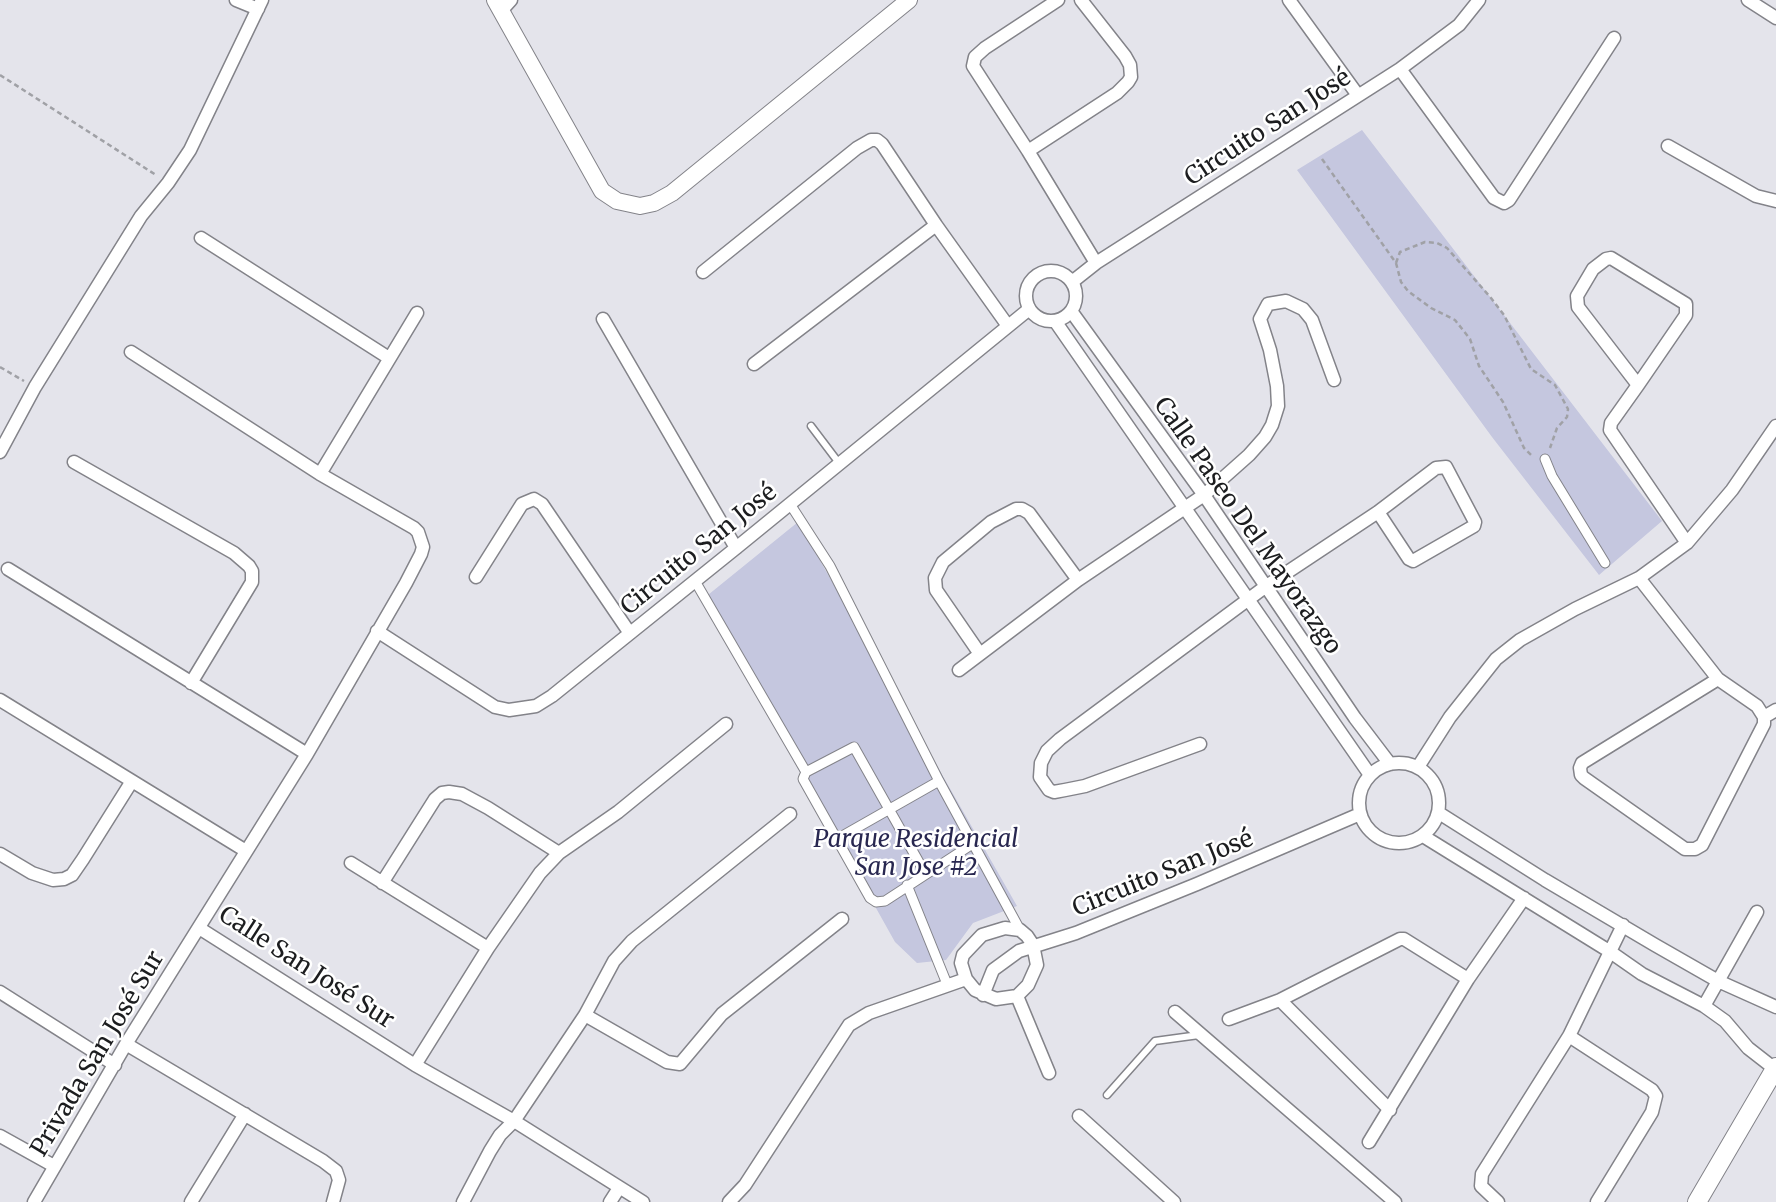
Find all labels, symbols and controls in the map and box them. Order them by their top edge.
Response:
street label: Circuito San José [1180,64,1356,192]
street label: Calle Paseo Del Mayorazgo [1147,392,1347,660]
street label: Circuito San José [615,478,783,622]
street label: Circuito San José [1069,825,1257,923]
park label: Parque Residencial San Jose #2 [813,826,1019,882]
street label: Calle San José Sur [213,901,399,1035]
street label: Privada San José Sur [25,946,171,1162]

